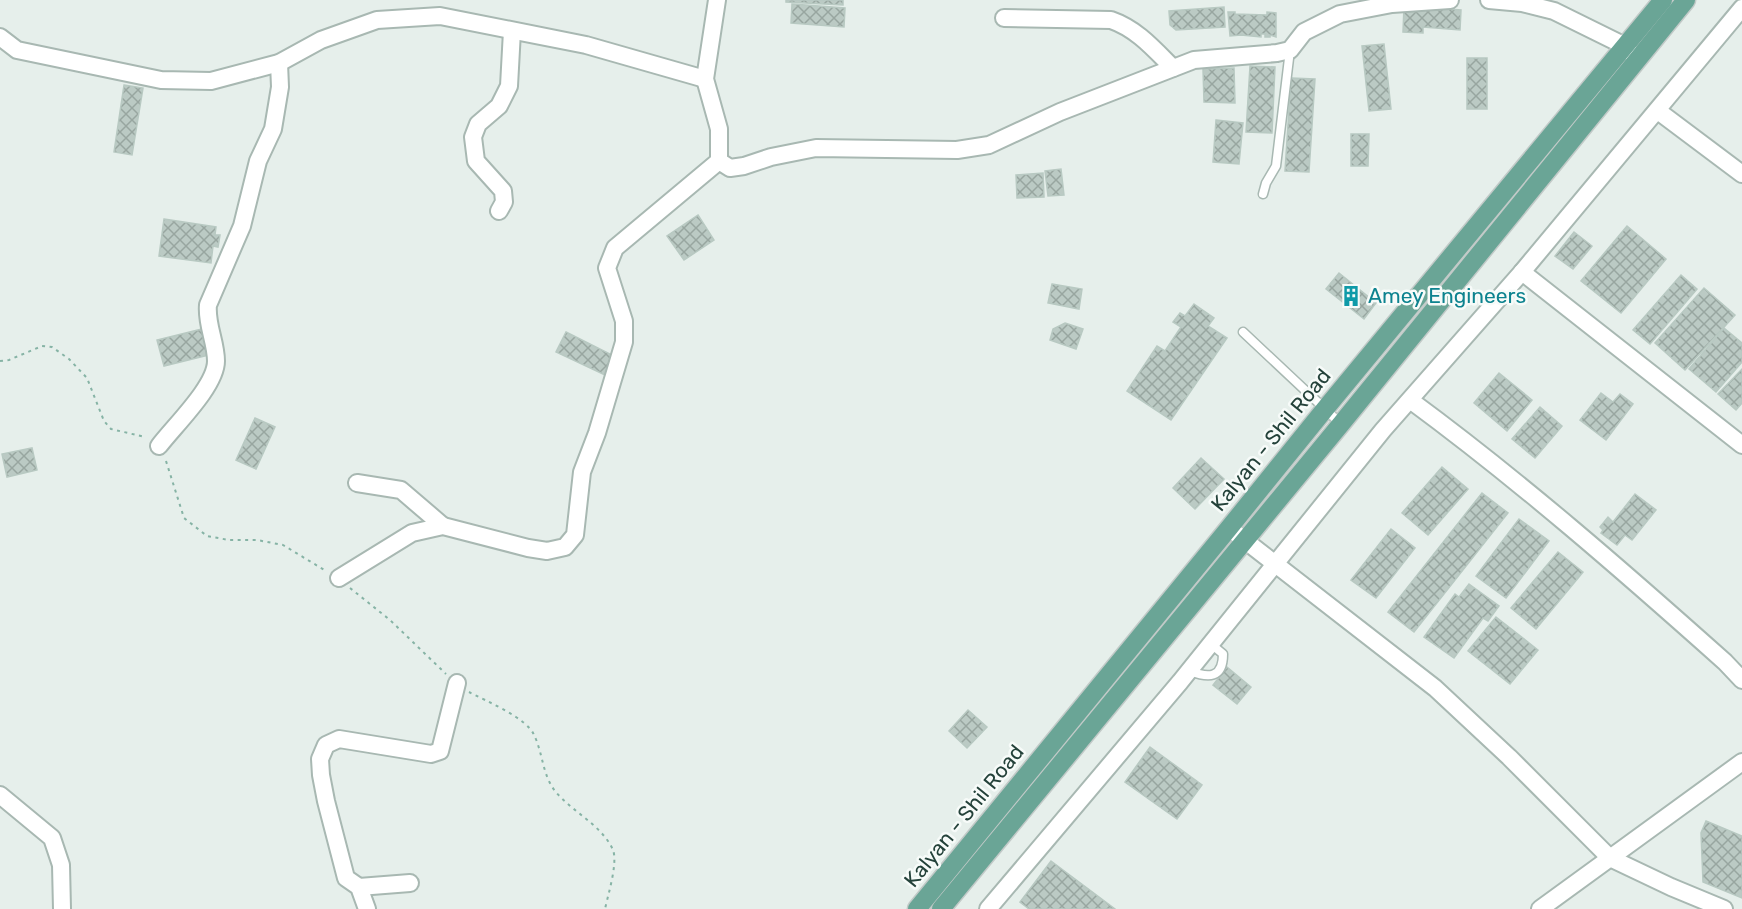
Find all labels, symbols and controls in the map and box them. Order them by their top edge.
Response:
place label: Amey Engineers [1368,283,1526,308]
building icon: Amey Engineers [1339,284,1363,308]
street label: Kalyan - Shil Road [1205,363,1336,516]
street label: Kalyan - Shil Road [898,739,1029,892]

